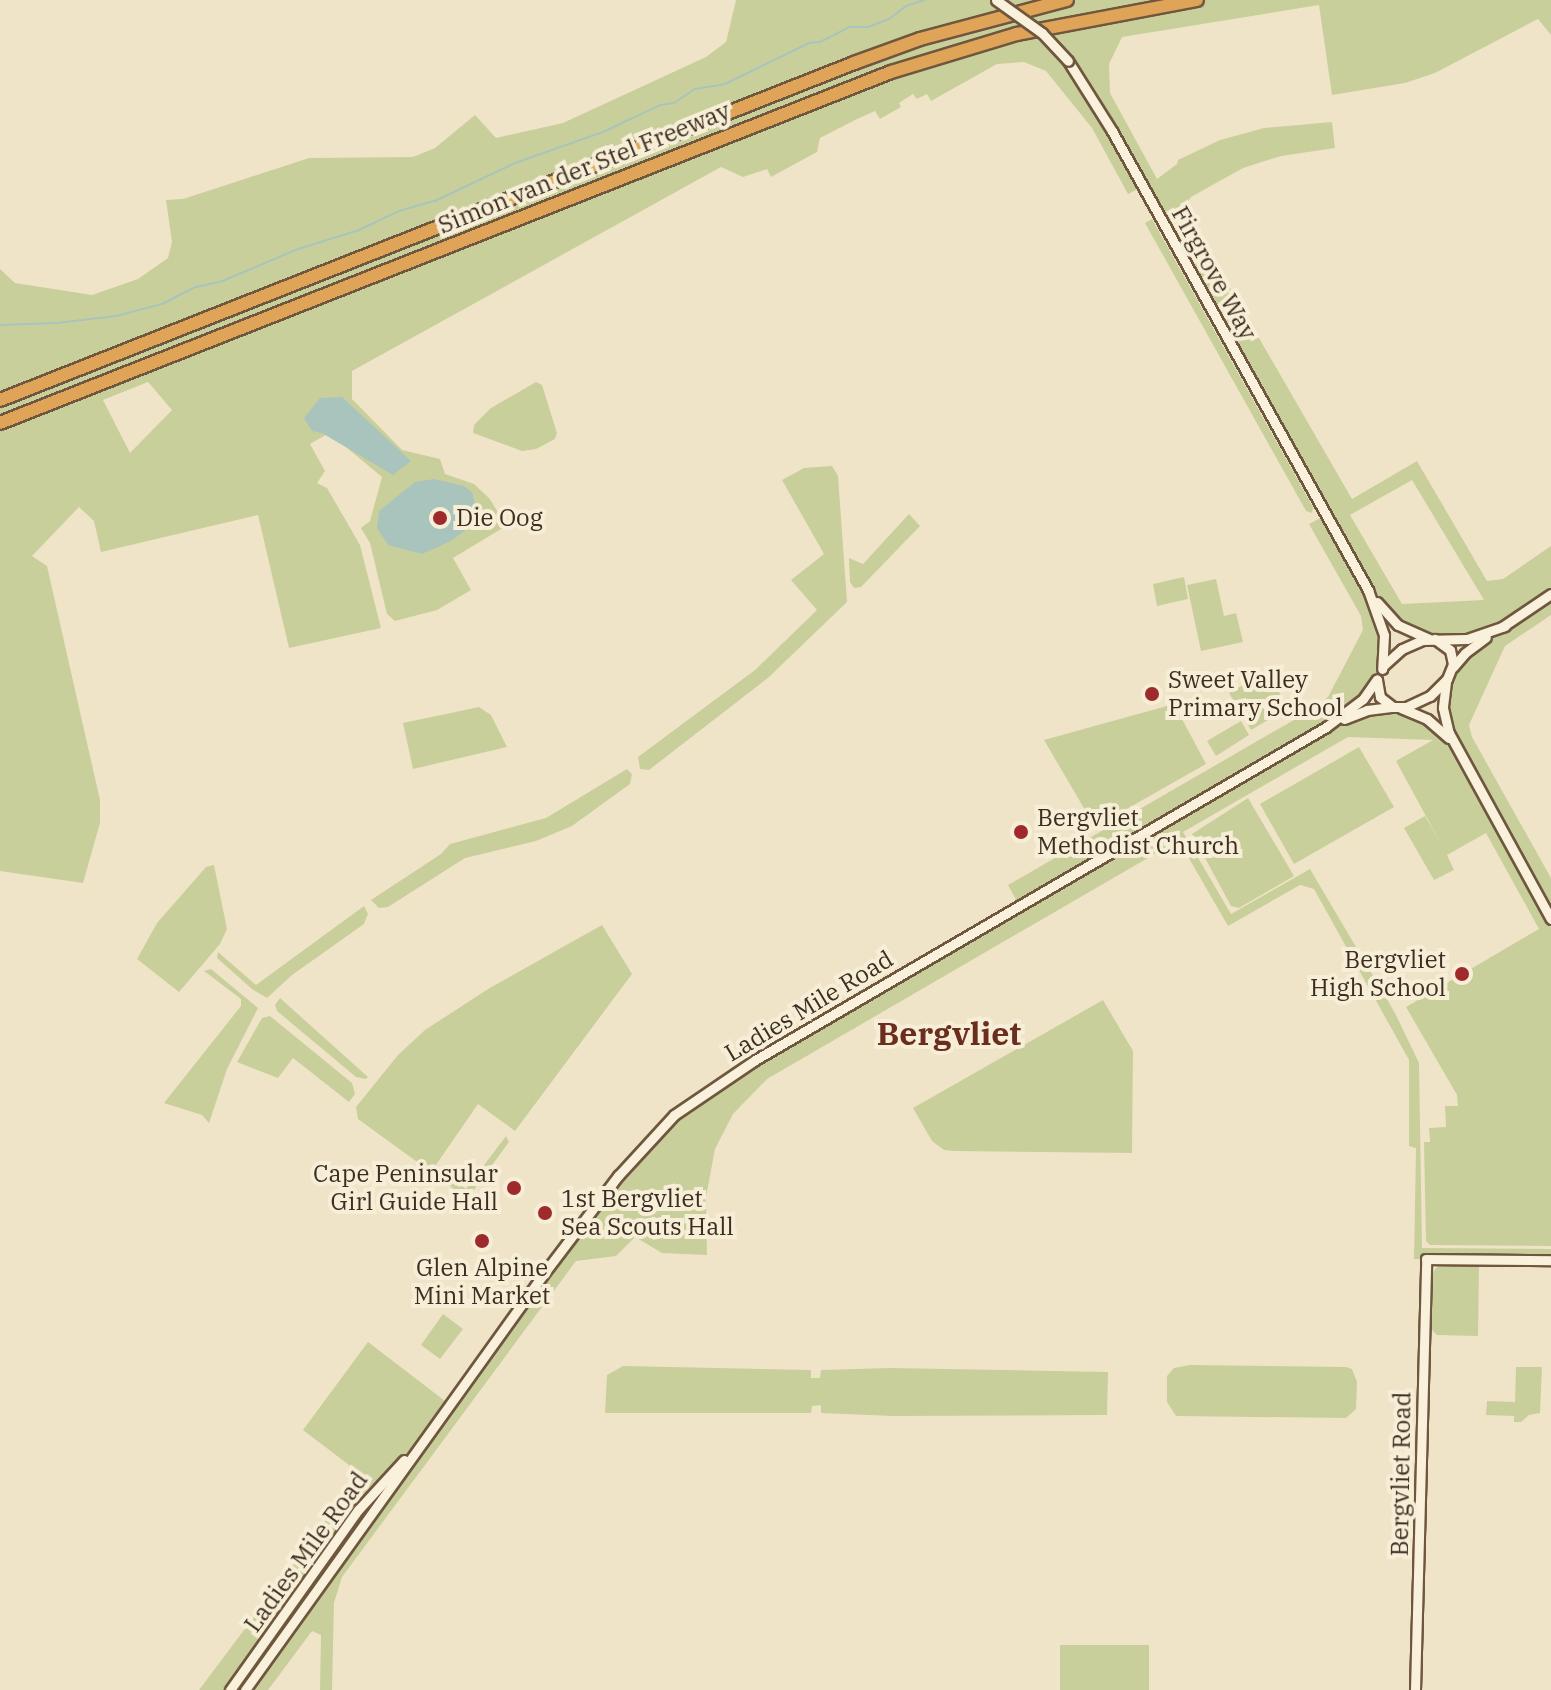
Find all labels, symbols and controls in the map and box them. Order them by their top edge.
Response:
street label: Simon van der Stel Freeway [434,96,734,240]
street label: Firgrove Way [1166,201,1262,345]
place label: Die Oog [456,504,543,532]
marker: Die Oog [431,509,449,527]
place label: Sweet Valley Primary School [1168,666,1343,722]
marker: Sweet Valley Primary School [1143,685,1161,703]
place label: Bergvliet Methodist Church [1037,804,1239,860]
marker: Bergvliet Methodist Church [1012,823,1030,841]
street label: Ladies Mile Road [720,944,898,1068]
place label: Bergvliet High School [1310,946,1446,1002]
marker: Bergvliet High School [1453,965,1471,983]
district label: Bergvliet [877,1014,1021,1052]
place label: Cape Peninsular Girl Guide Hall [313,1160,498,1216]
marker: Cape Peninsular Girl Guide Hall [505,1179,523,1197]
place label: 1st Bergvliet Sea Scouts Hall [561,1185,734,1241]
marker: 1st Bergvliet Sea Scouts Hall [536,1204,554,1222]
marker: Glen Alpine Mini Market [473,1232,491,1250]
place label: Glen Alpine Mini Market [414,1254,550,1310]
street label: Bergvliet Road [1385,1391,1417,1557]
street label: Ladies Mile Road [238,1466,374,1638]

